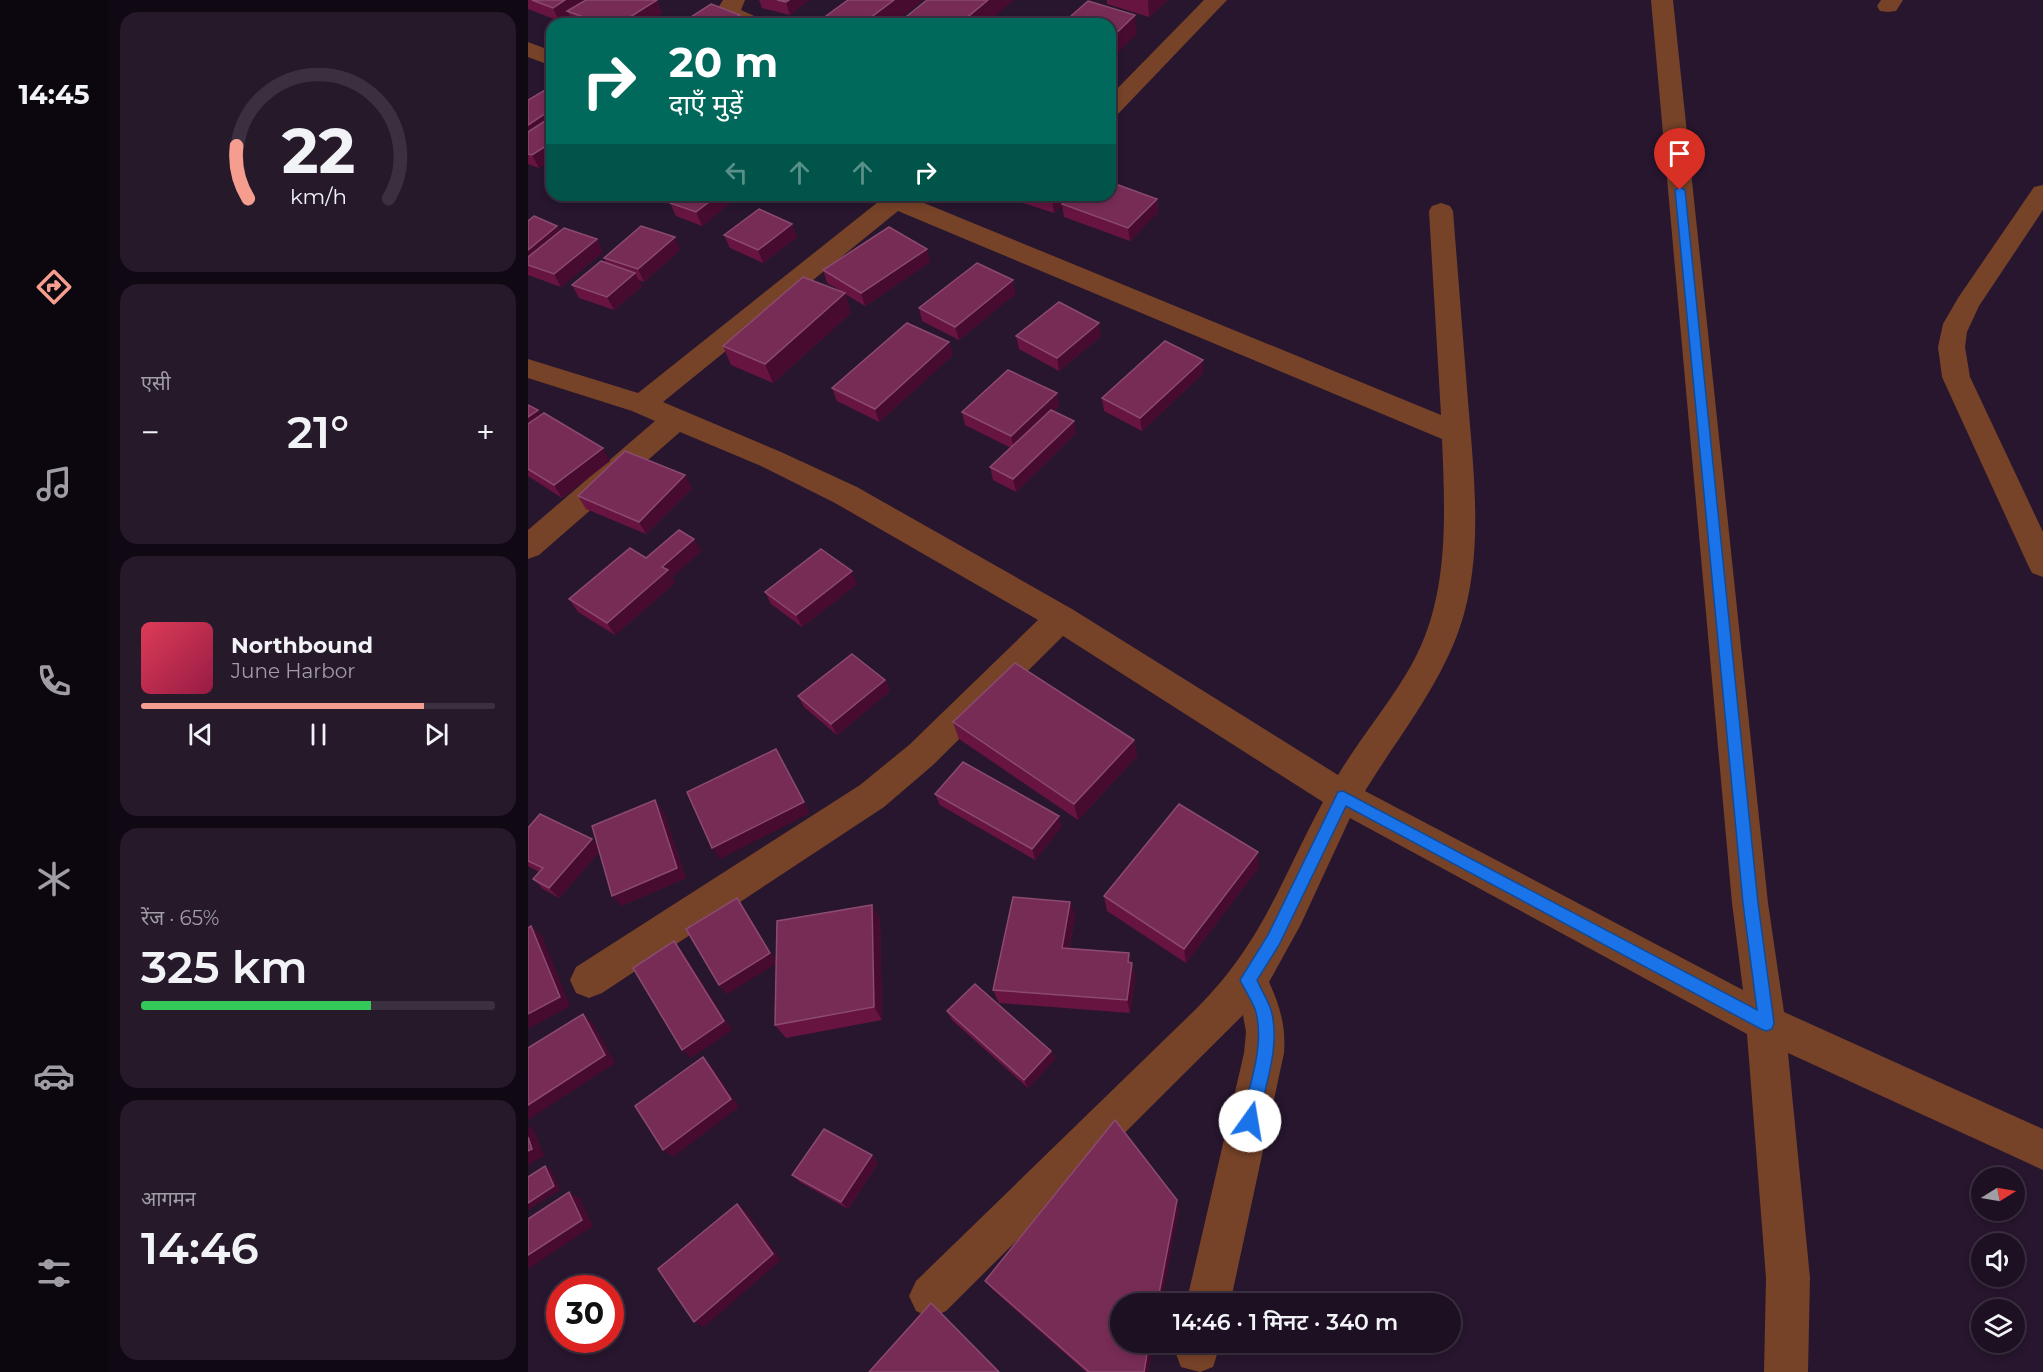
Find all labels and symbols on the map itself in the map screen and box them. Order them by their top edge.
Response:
pin [1654,128,1705,190]
position arrow [1218,1089,1282,1153]
north arrow [1971,1167,2025,1221]
speed limit sign: 30 [546,1275,624,1353]

